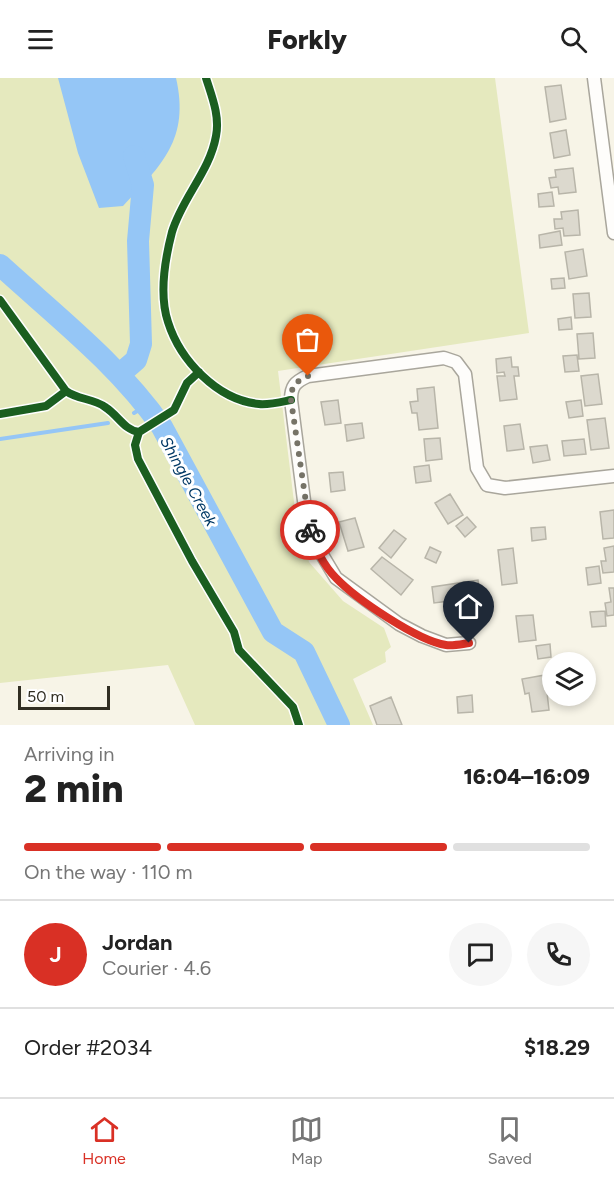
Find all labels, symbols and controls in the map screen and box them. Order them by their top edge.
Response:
icon: menu [24,23,57,56]
text: Forkly [267,23,347,56]
icon: search [557,23,590,56]
pin [282,314,333,376]
icon: bag [291,323,324,356]
water label: Shingle Creek [156,433,222,530]
courier [280,500,340,560]
icon: bike [294,514,327,547]
pin [443,581,494,643]
icon: home [452,590,485,623]
map controls [542,652,596,706]
button: layers [542,652,596,706]
scale bar [18,683,110,710]
text: 50 m [27,687,64,706]
text: Arriving in [24,742,114,766]
text: 16:04–16:09 [463,763,590,790]
text: 2 min [24,765,124,812]
text: On the way · 110 m [24,860,192,884]
button: chat [449,923,512,986]
button: phone [527,923,590,986]
text: Jordan [102,929,173,956]
text: J [49,941,62,968]
text: Courier · 4.6 [102,956,211,980]
text: Order #2034 [24,1034,152,1061]
text: $18.29 [524,1034,590,1061]
tab: Home [82,1113,126,1168]
tab: Map [290,1113,323,1168]
tab: Saved [488,1113,532,1168]

